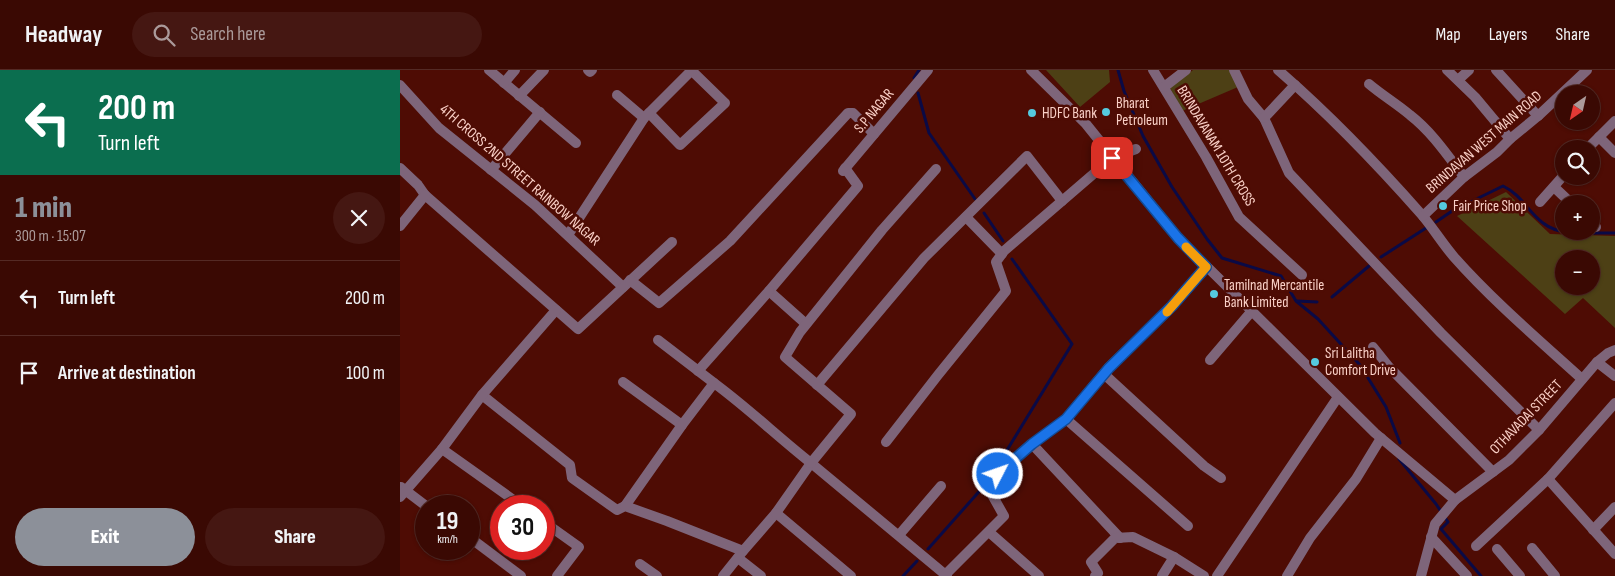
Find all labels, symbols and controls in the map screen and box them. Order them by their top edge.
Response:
search box [132,12,482,57]
text: Headway [25,20,102,49]
icon: search [150,21,178,49]
text: Search here [190,23,266,46]
text: Map [1436,24,1461,45]
text: Layers [1489,24,1528,45]
text: Share [1556,24,1590,45]
street label: BRINDAVANAM 10TH CROSS [1173,82,1259,210]
street label: S.P NAGAR [850,85,898,137]
north arrow [1555,85,1600,130]
map controls [1555,85,1600,295]
text: 200 m [98,87,175,130]
street label: BRINDAVAN WEST MAIN ROAD [1422,87,1546,197]
icon: left [15,90,80,155]
place label: Bharat Petroleum [1116,94,1168,130]
street label: 4TH CROSS 2ND STREET RAINBOW NAGAR [436,100,604,250]
place label: HDFC Bank [1042,104,1097,123]
marker: Bharat Petroleum [1100,106,1112,118]
marker: HDFC Bank [1026,107,1038,119]
text: Turn left [98,130,160,157]
pin [1091,137,1133,179]
button: search [1555,140,1600,185]
icon: arrive [1098,144,1126,172]
text: 1 min [15,190,72,226]
button: close [333,192,385,244]
button: + [1555,195,1600,240]
place label: Fair Price Shop [1453,197,1527,216]
marker: Fair Price Shop [1437,200,1449,212]
text: 300 m · 15:07 [15,227,86,246]
button: − [1555,250,1600,295]
place label: Tamilnad Mercantile Bank Limited [1224,276,1324,312]
icon: left [15,284,43,312]
text: Turn left [58,287,115,310]
text: 200 m [345,287,385,310]
marker: Tamilnad Mercantile Bank Limited [1208,288,1220,300]
place label: Sri Lalitha Comfort Drive [1325,344,1396,380]
marker: Sri Lalitha Comfort Drive [1309,356,1321,368]
icon: arrive [15,359,43,387]
text: Arrive at destination [58,362,196,385]
text: 100 m [346,362,385,385]
street label: OTHAVADAI STREET [1486,376,1566,458]
position arrow [971,447,1023,499]
speed limit sign: 30 [490,495,555,560]
text: 19 [437,506,458,537]
button: Exit [15,508,195,566]
button: Share [205,508,385,566]
text: km/h [437,532,458,547]

